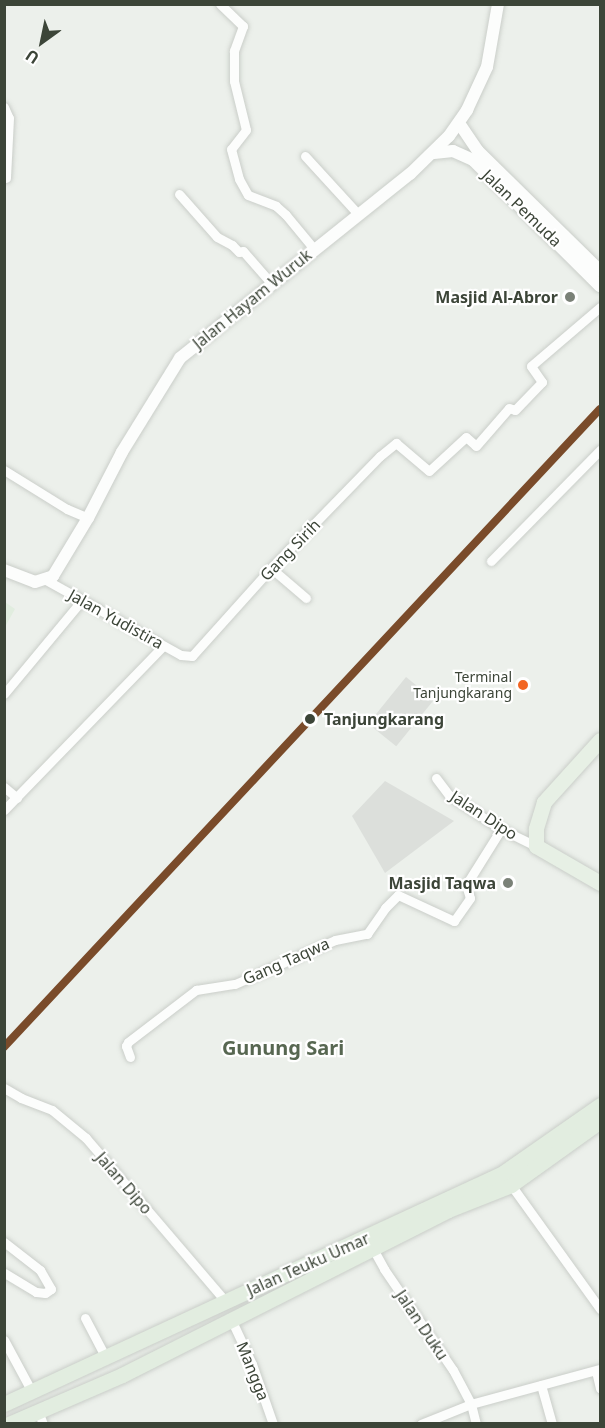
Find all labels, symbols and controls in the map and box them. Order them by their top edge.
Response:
north arrow [12,12,72,72]
text: U [21,45,43,70]
street label: Jalan Pemuda [478,165,566,251]
street label: Jalan Hayam Wuruk [189,245,315,353]
place label: Masjid Al-Abror [435,287,558,307]
marker: Masjid Al-Abror [563,290,577,304]
street label: Gang Sirih [256,515,324,585]
street label: Jalan Yudistira [65,585,167,653]
place label: Terminal Tanjungkarang [413,669,512,702]
marker: Terminal Tanjungkarang [517,679,529,691]
place label: Tanjungkarang [324,709,444,729]
marker: Tanjungkarang [301,710,319,728]
street label: Jalan Dipo [447,786,521,844]
place label: Masjid Taqwa [389,873,496,893]
marker: Masjid Taqwa [501,876,515,890]
street label: Gang Taqwa [240,933,332,989]
district label: Gunung Sari [222,1035,344,1059]
street label: Jalan Dipo [92,1148,156,1218]
street label: Jalan Teuku Umar [244,1228,372,1300]
street label: Jalan Duku [392,1286,452,1364]
street label: Mangga [232,1339,274,1403]

